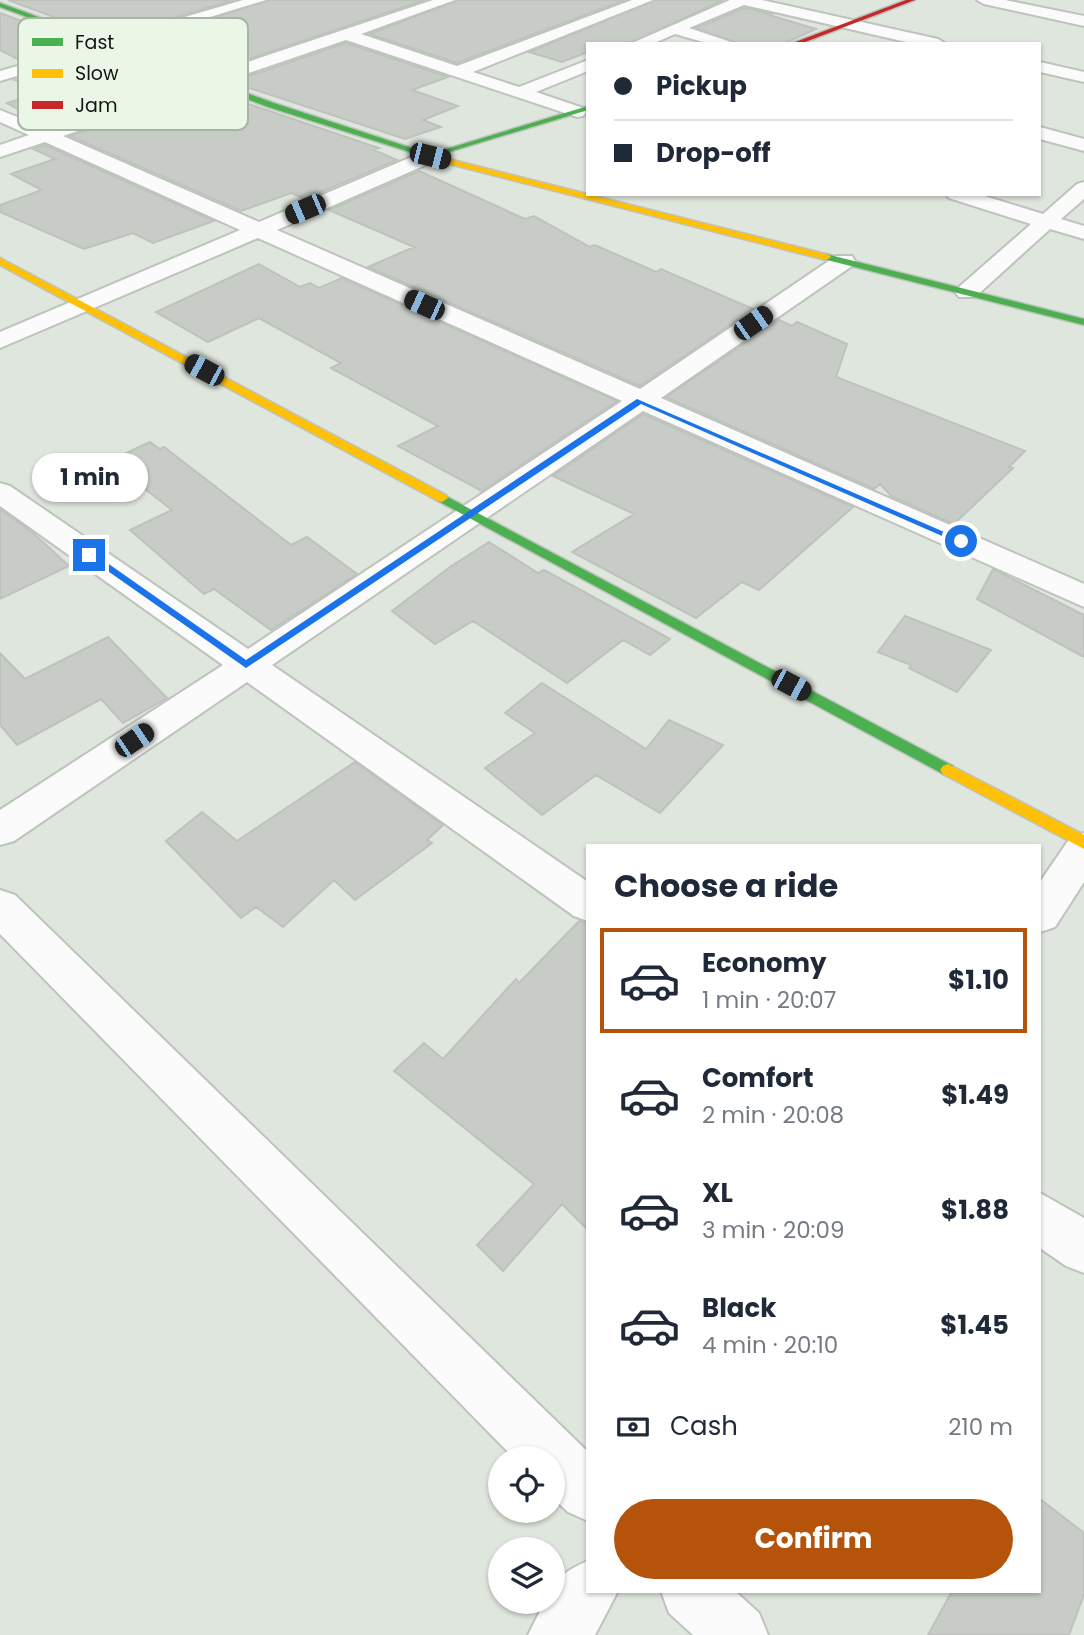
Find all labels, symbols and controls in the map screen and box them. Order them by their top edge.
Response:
legend [18,18,248,130]
text: Fast [75,29,114,56]
text: Slow [75,60,119,87]
text: Pickup [656,68,747,104]
text: Jam [75,92,117,119]
text: Drop-off [656,135,771,171]
car [408,141,453,171]
car [282,191,329,227]
car [401,287,448,323]
car [730,302,777,344]
car [181,351,228,389]
callout: 1 min [31,454,147,503]
text: 1 min [60,461,120,493]
route start [945,525,977,557]
route end [73,539,105,571]
car [768,666,815,704]
car [111,720,158,760]
text: Choose a ride [614,863,838,908]
text: Economy [702,945,826,981]
icon: car [618,949,681,1012]
text: $1.10 [948,962,1009,998]
text: 1 min · 20:07 [702,984,836,1016]
text: Comfort [702,1060,814,1096]
icon: car [618,1064,681,1127]
text: $1.49 [941,1077,1009,1113]
text: 2 min · 20:08 [702,1099,844,1131]
text: XL [702,1175,733,1211]
icon: car [618,1179,681,1242]
text: $1.88 [941,1192,1009,1228]
text: 3 min · 20:09 [702,1214,844,1246]
text: Black [702,1290,776,1326]
icon: car [618,1294,681,1357]
text: $1.45 [940,1307,1009,1343]
text: 4 min · 20:10 [702,1329,838,1361]
icon: cash [614,1408,652,1446]
text: Cash [670,1408,738,1444]
text: 210 m [948,1411,1013,1443]
map controls [488,1446,565,1614]
button: locate [488,1446,565,1523]
button: Confirm [614,1499,1013,1579]
button: layers [488,1537,565,1614]

